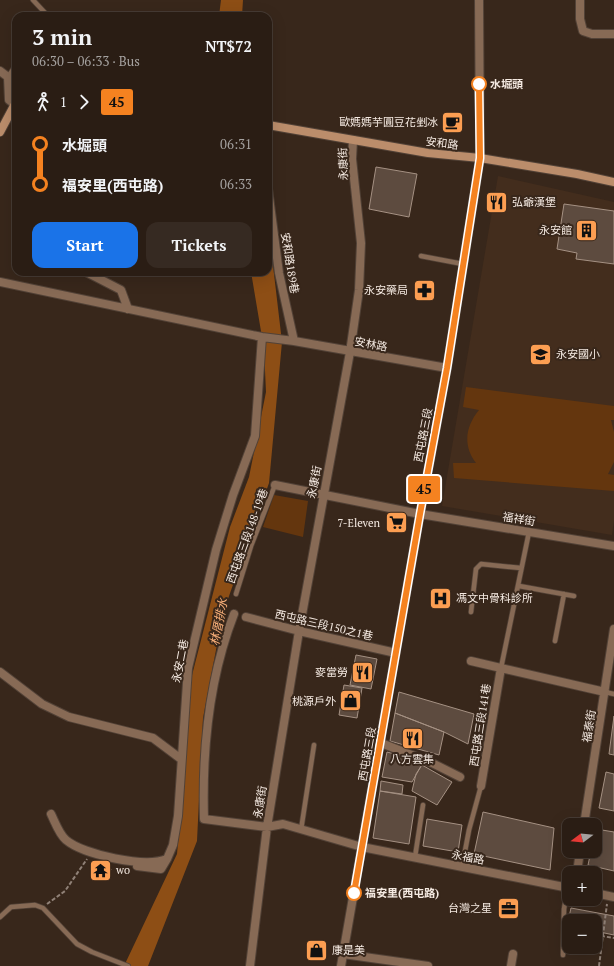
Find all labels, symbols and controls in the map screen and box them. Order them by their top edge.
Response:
text: 3 min [32,22,92,51]
text: NT$72 [205,36,252,56]
text: 06:30 – 06:33 · Bus [32,52,140,70]
marker: 水堀頭 [471,76,487,92]
place label: 水堀頭 [490,77,523,91]
icon: walk [32,91,54,113]
icon: forward [73,91,95,113]
text: 45 [109,92,125,111]
text: 1 [60,93,67,111]
cafe icon: 歐媽媽芋圓豆花剉冰 [440,109,466,135]
place label: 歐媽媽芋圓豆花剉冰 [339,115,438,129]
street label: 安和路 [425,134,459,152]
text: 水堀頭 [62,135,107,155]
text: 06:31 [220,135,252,153]
street label: 永康街 [335,147,351,181]
text: 福安里(西屯路) [62,175,163,195]
text: 06:33 [220,175,252,193]
restaurant icon: 弘爺漢堡 [484,189,510,215]
place label: 弘爺漢堡 [512,195,556,209]
building icon: 永安館 [574,217,600,243]
button: Start [32,222,138,268]
button: Tickets [146,222,252,268]
place label: 永安館 [539,223,572,237]
street label: 安和路189巷 [278,231,302,295]
pharmacy icon: 永安藥局 [411,277,437,303]
place label: 永安藥局 [364,283,408,297]
street label: 安林路 [354,334,388,354]
school or university icon: 永安國小 [528,341,554,367]
place label: 永安國小 [556,347,600,361]
street label: 西屯路三段 [411,407,435,463]
street label: 永康街 [304,464,324,500]
line badge: 45 [406,476,442,502]
text: 45 [416,479,432,498]
street label: 西屯路三段148-19巷 [223,487,271,585]
supermarket icon: 7-Eleven [383,510,409,536]
street label: 福祥街 [502,510,536,528]
place label: 7-Eleven [338,516,380,530]
hospital icon: 馮文中骨科診所 [427,585,453,611]
place label: 馮文中骨科診所 [456,591,533,605]
water label: 林厝排水 [207,596,231,647]
street label: 西屯路三段150之1巷 [273,607,375,643]
street label: 永安二巷 [169,638,191,684]
restaurant icon: 麥當勞 [350,659,376,685]
place label: 麥當勞 [315,665,348,679]
street label: 西屯路三段141巷 [467,683,493,767]
shop icon: 桃源戶外 [338,688,364,714]
place label: 桃源戶外 [292,694,336,708]
street label: 福泰街 [580,709,598,743]
street label: 西屯路三段 [355,726,379,782]
restaurant icon: 八方雲集 [399,726,425,752]
place label: 八方雲集 [390,752,434,766]
street label: 永康街 [251,785,269,819]
north arrow [562,818,602,858]
map controls [562,818,602,954]
street label: 永福路 [450,847,486,867]
temple icon: wo [88,857,114,883]
place label: wo [115,863,130,877]
button: + [562,866,602,906]
marker: 福安里(西屯路) [346,885,362,901]
place label: 福安里(西屯路) [365,886,439,900]
office icon: 台灣之星 [495,895,521,921]
place label: 台灣之星 [448,901,492,915]
button: − [562,914,602,954]
shop icon: 康是美 [304,937,330,963]
place label: 康是美 [332,943,365,957]

